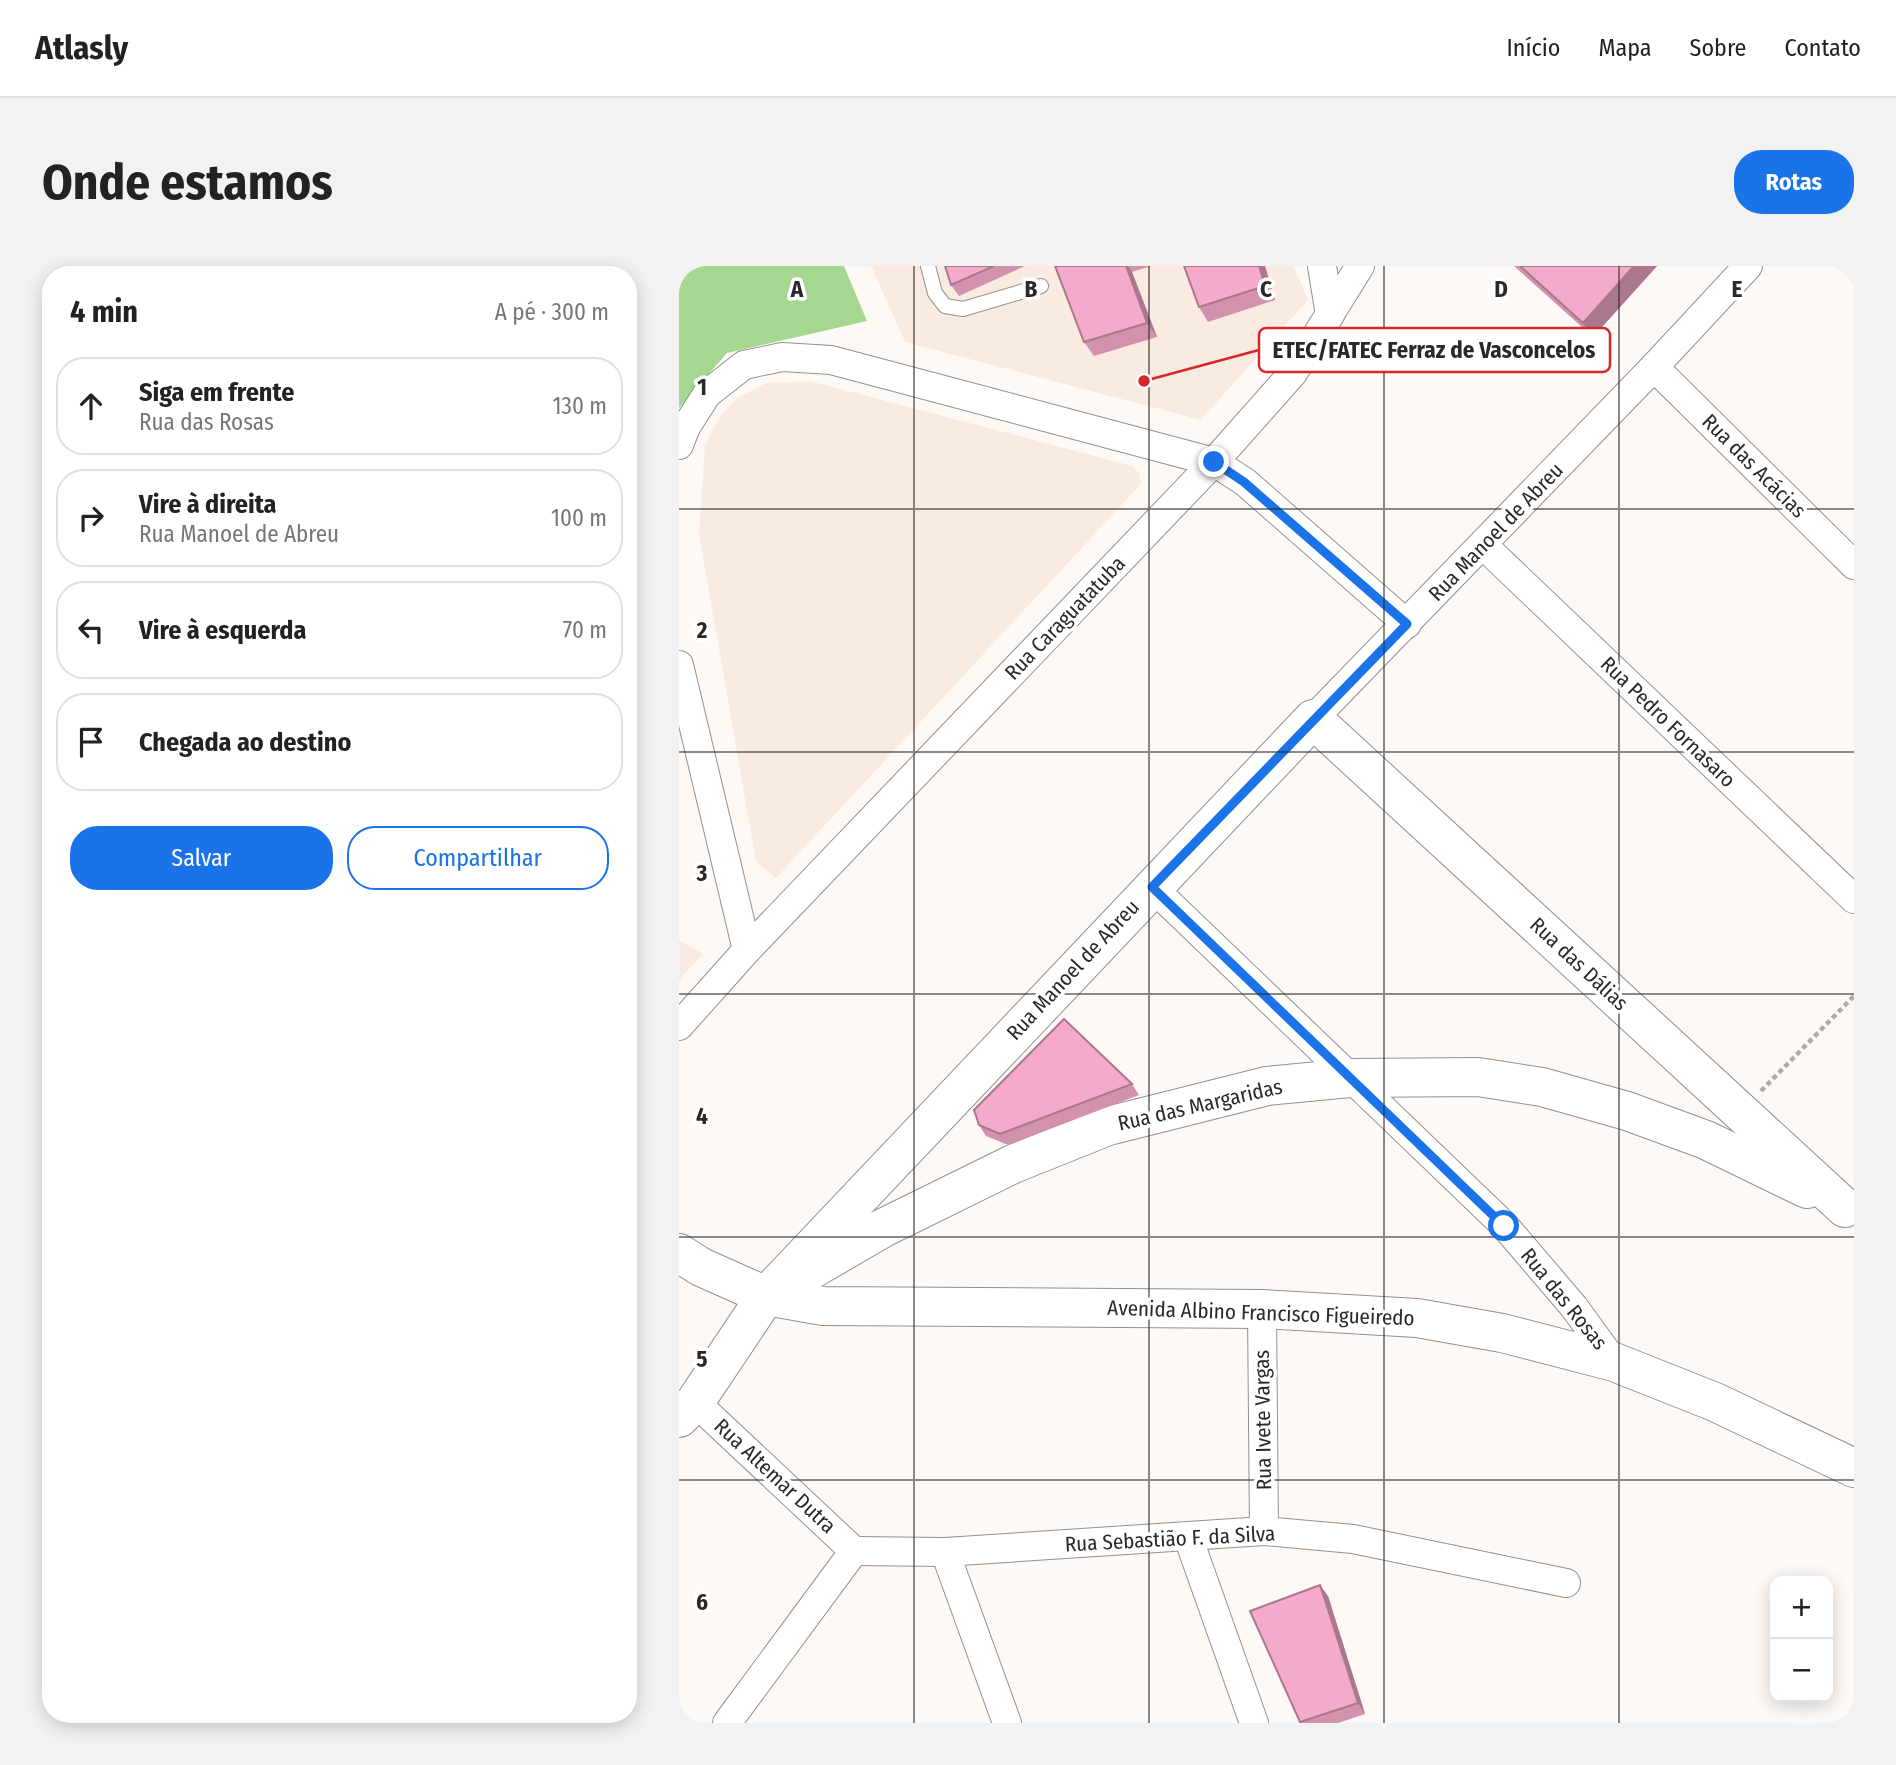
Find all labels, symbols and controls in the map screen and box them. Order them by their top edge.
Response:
text: Atlasly [35,28,128,68]
text: Início [1507,34,1560,62]
text: Mapa [1598,34,1652,62]
text: Sobre [1690,34,1746,62]
text: Contato [1784,34,1861,62]
button: Rotas [1734,150,1854,214]
text: Onde estamos [42,153,333,212]
text: A [790,275,804,303]
text: B [1025,275,1038,303]
text: C [1260,275,1272,303]
text: D [1494,275,1508,303]
text: E [1732,275,1743,303]
text: 4 min [70,294,138,330]
text: A pé · 300 m [495,298,609,326]
callout: ETEC/FATEC Ferraz de Vasconcelos [1259,328,1610,372]
text: ETEC/FATEC Ferraz de Vasconcelos [1273,336,1595,364]
text: 1 [697,373,707,401]
text: Siga em frente [139,377,294,408]
icon: ahead [72,387,110,425]
text: 130 m [553,392,607,420]
text: Rua das Rosas [139,408,274,436]
street label: Rua das Acácias [1697,409,1811,523]
route end [1198,446,1229,477]
street label: Rua Manoel de Abreu [1423,457,1569,607]
text: Vire à direita [139,489,277,520]
icon: right [72,499,110,537]
text: 100 m [551,504,607,532]
text: Rua Manoel de Abreu [139,520,339,548]
street label: Rua Caraguatatuba [999,551,1131,685]
icon: left [72,611,110,649]
text: Vire à esquerda [139,615,306,646]
text: 70 m [563,616,607,644]
text: 2 [696,616,708,644]
street label: Rua Pedro Fornasaro [1595,651,1741,793]
icon: arrive [72,723,110,761]
text: Chegada ao destino [139,727,351,758]
button: Salvar [70,826,333,890]
button: Compartilhar [347,826,609,890]
text: 3 [696,859,708,887]
street label: Rua Manoel de Abreu [1001,894,1145,1046]
street label: Rua das Dálias [1524,912,1634,1016]
street label: Rua das Margaridas [1115,1073,1285,1137]
text: 4 [696,1102,708,1130]
route start [1488,1210,1519,1241]
street label: Rua das Rosas [1515,1243,1613,1355]
street label: Avenida Albino Francisco Figueiredo [1107,1295,1415,1331]
text: 5 [696,1345,708,1373]
street label: Rua Ivete Vargas [1249,1350,1277,1490]
street label: Rua Altemar Dutra [709,1413,841,1539]
street label: Rua Sebastião F. da Silva [1064,1521,1276,1557]
map controls [1770,1576,1833,1702]
button: + [1770,1576,1833,1639]
text: 6 [696,1588,708,1616]
button: − [1770,1639,1833,1702]

